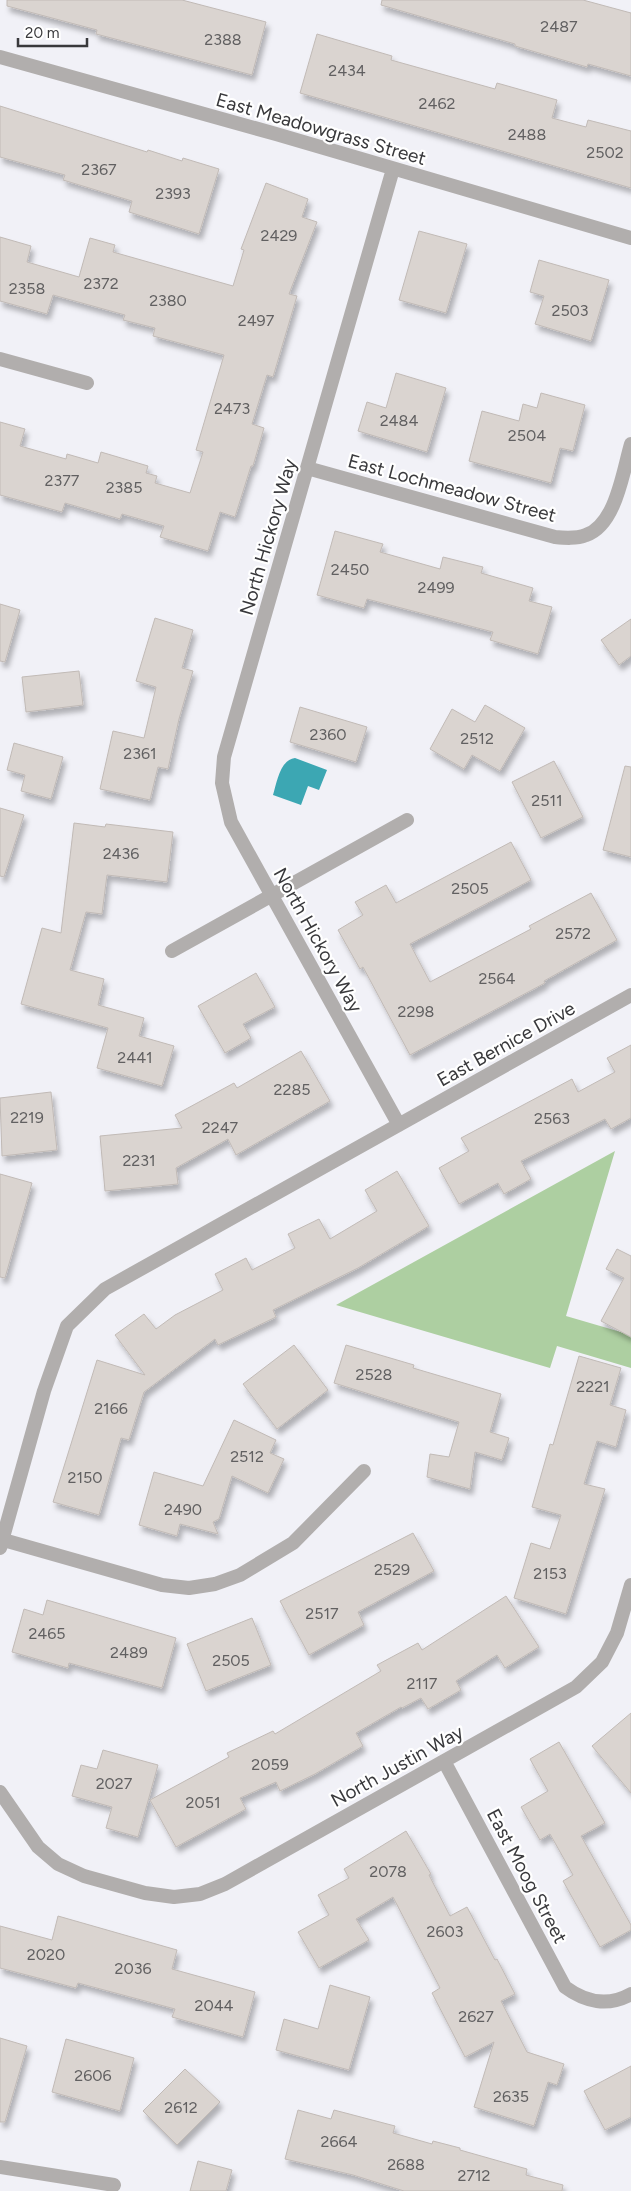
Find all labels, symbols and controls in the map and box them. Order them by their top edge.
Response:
scale bar [18,15,86,47]
house number: 2487 [540,17,578,36]
text: 20 m [25,24,59,42]
house number: 2388 [204,30,242,49]
house number: 2434 [328,61,366,80]
street label: East Meadowgrass Street [213,88,429,170]
house number: 2462 [419,94,455,113]
house number: 2488 [508,125,546,144]
house number: 2502 [586,143,624,162]
house number: 2367 [81,160,117,179]
house number: 2393 [155,184,191,203]
house number: 2429 [261,226,297,245]
house number: 2372 [83,274,119,293]
house number: 2358 [9,279,45,298]
house number: 2380 [149,291,187,310]
house number: 2503 [551,301,589,320]
house number: 2497 [238,311,275,330]
house number: 2473 [214,399,250,418]
house number: 2484 [380,411,418,430]
house number: 2504 [508,426,546,445]
street label: East Lochmeadow Street [345,449,559,527]
street label: North Hickory Way [235,456,301,618]
house number: 2377 [45,471,80,490]
house number: 2385 [106,478,142,497]
house number: 2450 [331,560,369,579]
house number: 2499 [418,578,455,597]
house number: 2360 [310,725,346,744]
house number: 2512 [460,729,494,748]
house number: 2361 [123,744,157,763]
house number: 2511 [531,791,563,810]
house number: 2436 [103,844,139,863]
street label: North Hickory Way [269,864,367,1016]
house number: 2505 [451,879,489,898]
house number: 2572 [555,924,591,943]
house number: 2564 [478,969,516,988]
street label: East Bernice Drive [433,997,579,1091]
house number: 2298 [398,1002,434,1021]
house number: 2441 [117,1048,153,1067]
house number: 2285 [274,1080,310,1099]
house number: 2219 [10,1108,44,1127]
house number: 2563 [534,1109,570,1128]
house number: 2247 [202,1118,239,1137]
house number: 2231 [122,1151,156,1170]
house number: 2528 [356,1365,392,1384]
house number: 2221 [576,1377,610,1396]
house number: 2166 [94,1399,128,1418]
house number: 2512 [230,1447,264,1466]
house number: 2150 [67,1468,103,1487]
house number: 2490 [164,1500,202,1519]
house number: 2529 [374,1560,410,1579]
house number: 2153 [533,1564,567,1583]
house number: 2517 [305,1604,339,1623]
house number: 2465 [28,1624,66,1643]
house number: 2489 [110,1643,148,1662]
house number: 2505 [212,1651,250,1670]
house number: 2117 [407,1674,438,1693]
street label: North Justin Way [327,1720,467,1812]
house number: 2059 [251,1755,289,1774]
house number: 2027 [96,1774,133,1793]
house number: 2051 [185,1793,221,1812]
street label: East Moog Street [482,1805,572,1947]
house number: 2078 [369,1862,407,1881]
house number: 2603 [427,1922,463,1941]
house number: 2020 [27,1945,65,1964]
house number: 2036 [115,1959,151,1978]
house number: 2044 [194,1996,234,2015]
house number: 2627 [458,2007,494,2026]
house number: 2606 [74,2066,112,2085]
house number: 2635 [493,2087,529,2106]
house number: 2612 [164,2098,198,2117]
house number: 2664 [321,2132,358,2151]
house number: 2688 [387,2155,425,2174]
house number: 2712 [457,2166,491,2185]

